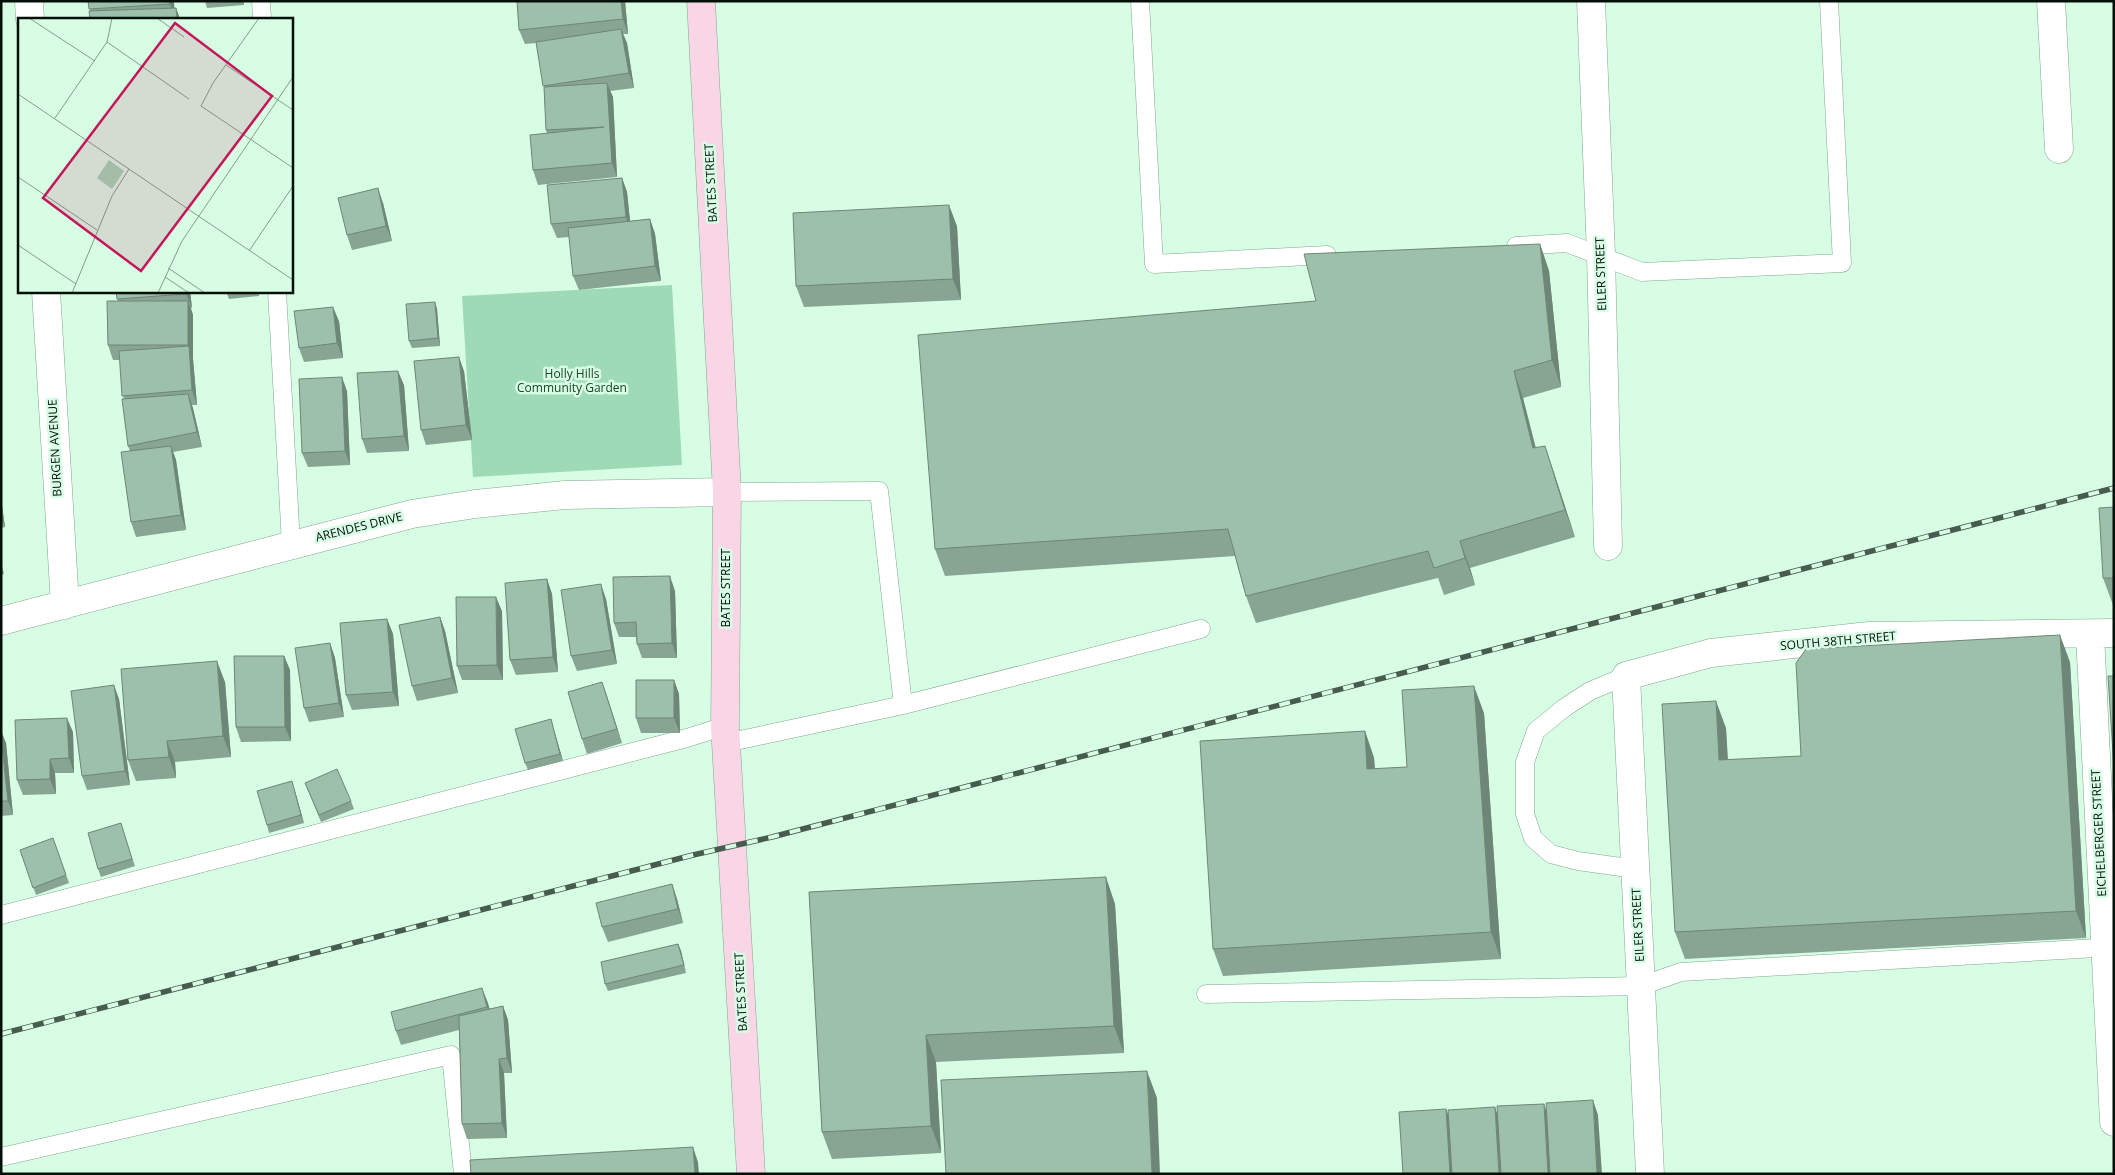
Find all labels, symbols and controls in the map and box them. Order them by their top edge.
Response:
inset map [18,18,292,292]
street label: BATES STREET [700,143,721,223]
street label: EILER STREET [1591,236,1610,311]
park label: Holly Hills Community Garden [517,365,627,396]
street label: BURGEN AVENUE [43,399,66,497]
street label: ARENDES DRIVE [314,507,404,546]
street label: BATES STREET [717,548,734,627]
street label: SOUTH 38TH STREET [1779,627,1897,654]
street label: EICHELBERGER STREET [2087,768,2110,897]
street label: EILER STREET [1627,887,1648,962]
street label: BATES STREET [730,952,751,1032]

